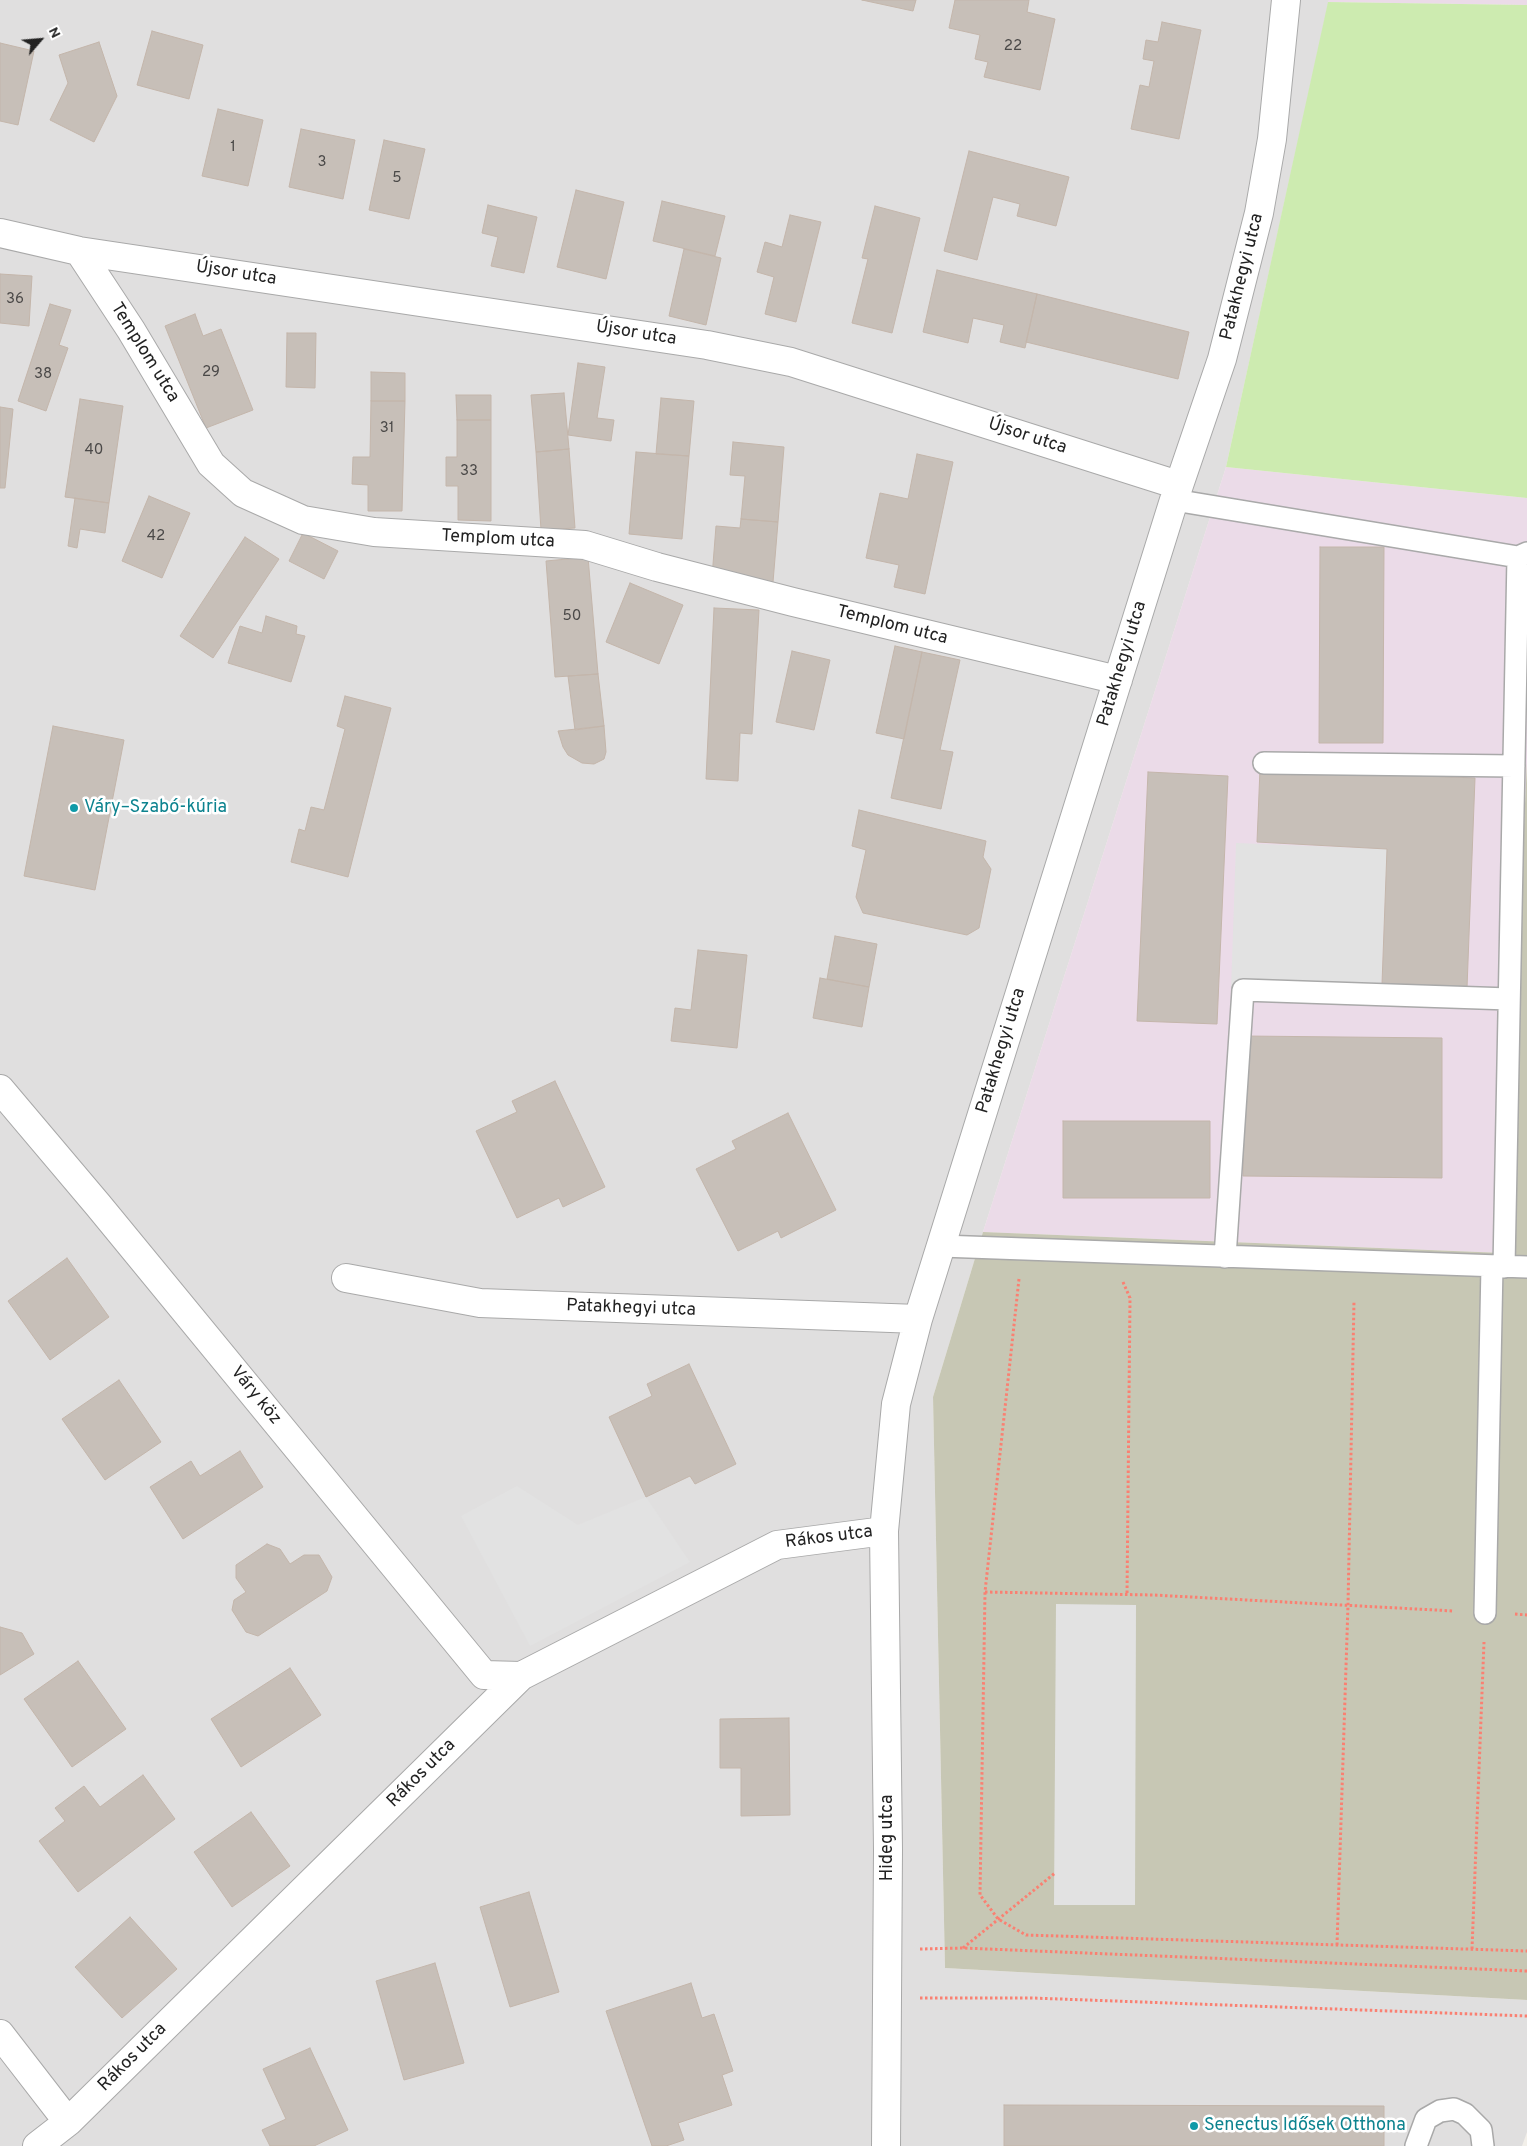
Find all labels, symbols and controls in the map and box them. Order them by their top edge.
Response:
north arrow [15,15,65,65]
text: N [44,25,64,41]
house number: 22 [1004,38,1022,56]
house number: 1 [230,139,236,157]
house number: 3 [317,154,327,172]
house number: 5 [392,170,402,188]
street label: Patakhegyi utca [1217,211,1269,343]
street label: Újsor utca [194,257,278,291]
house number: 36 [6,291,24,309]
street label: Templom utca [105,299,183,407]
street label: Újsor utca [594,317,678,351]
house number: 29 [202,364,220,382]
house number: 38 [34,366,52,384]
street label: Újsor utca [985,414,1069,460]
house number: 31 [380,420,394,438]
house number: 40 [85,442,103,460]
house number: 33 [460,463,478,481]
street label: Templom utca [441,526,555,554]
house number: 42 [147,528,165,546]
street label: Patakhegyi utca [1094,599,1152,729]
street label: Templom utca [834,602,950,650]
house number: 50 [563,608,581,626]
place label: Váry–Szabó-kúria [84,797,227,819]
marker: Váry–Szabó-kúria [68,802,80,814]
street label: Patakhegyi utca [973,986,1031,1116]
street label: Patakhegyi utca [566,1296,696,1322]
street label: Váry köz [225,1362,285,1430]
street label: Rákos utca [784,1522,874,1554]
street label: Rákos utca [383,1735,461,1813]
street label: Hideg utca [877,1795,899,1881]
street label: Rákos utca [94,2019,172,2097]
place label: Senectus Idősek Otthona [1204,2115,1406,2137]
marker: Senectus Idősek Otthona [1188,2120,1200,2132]

